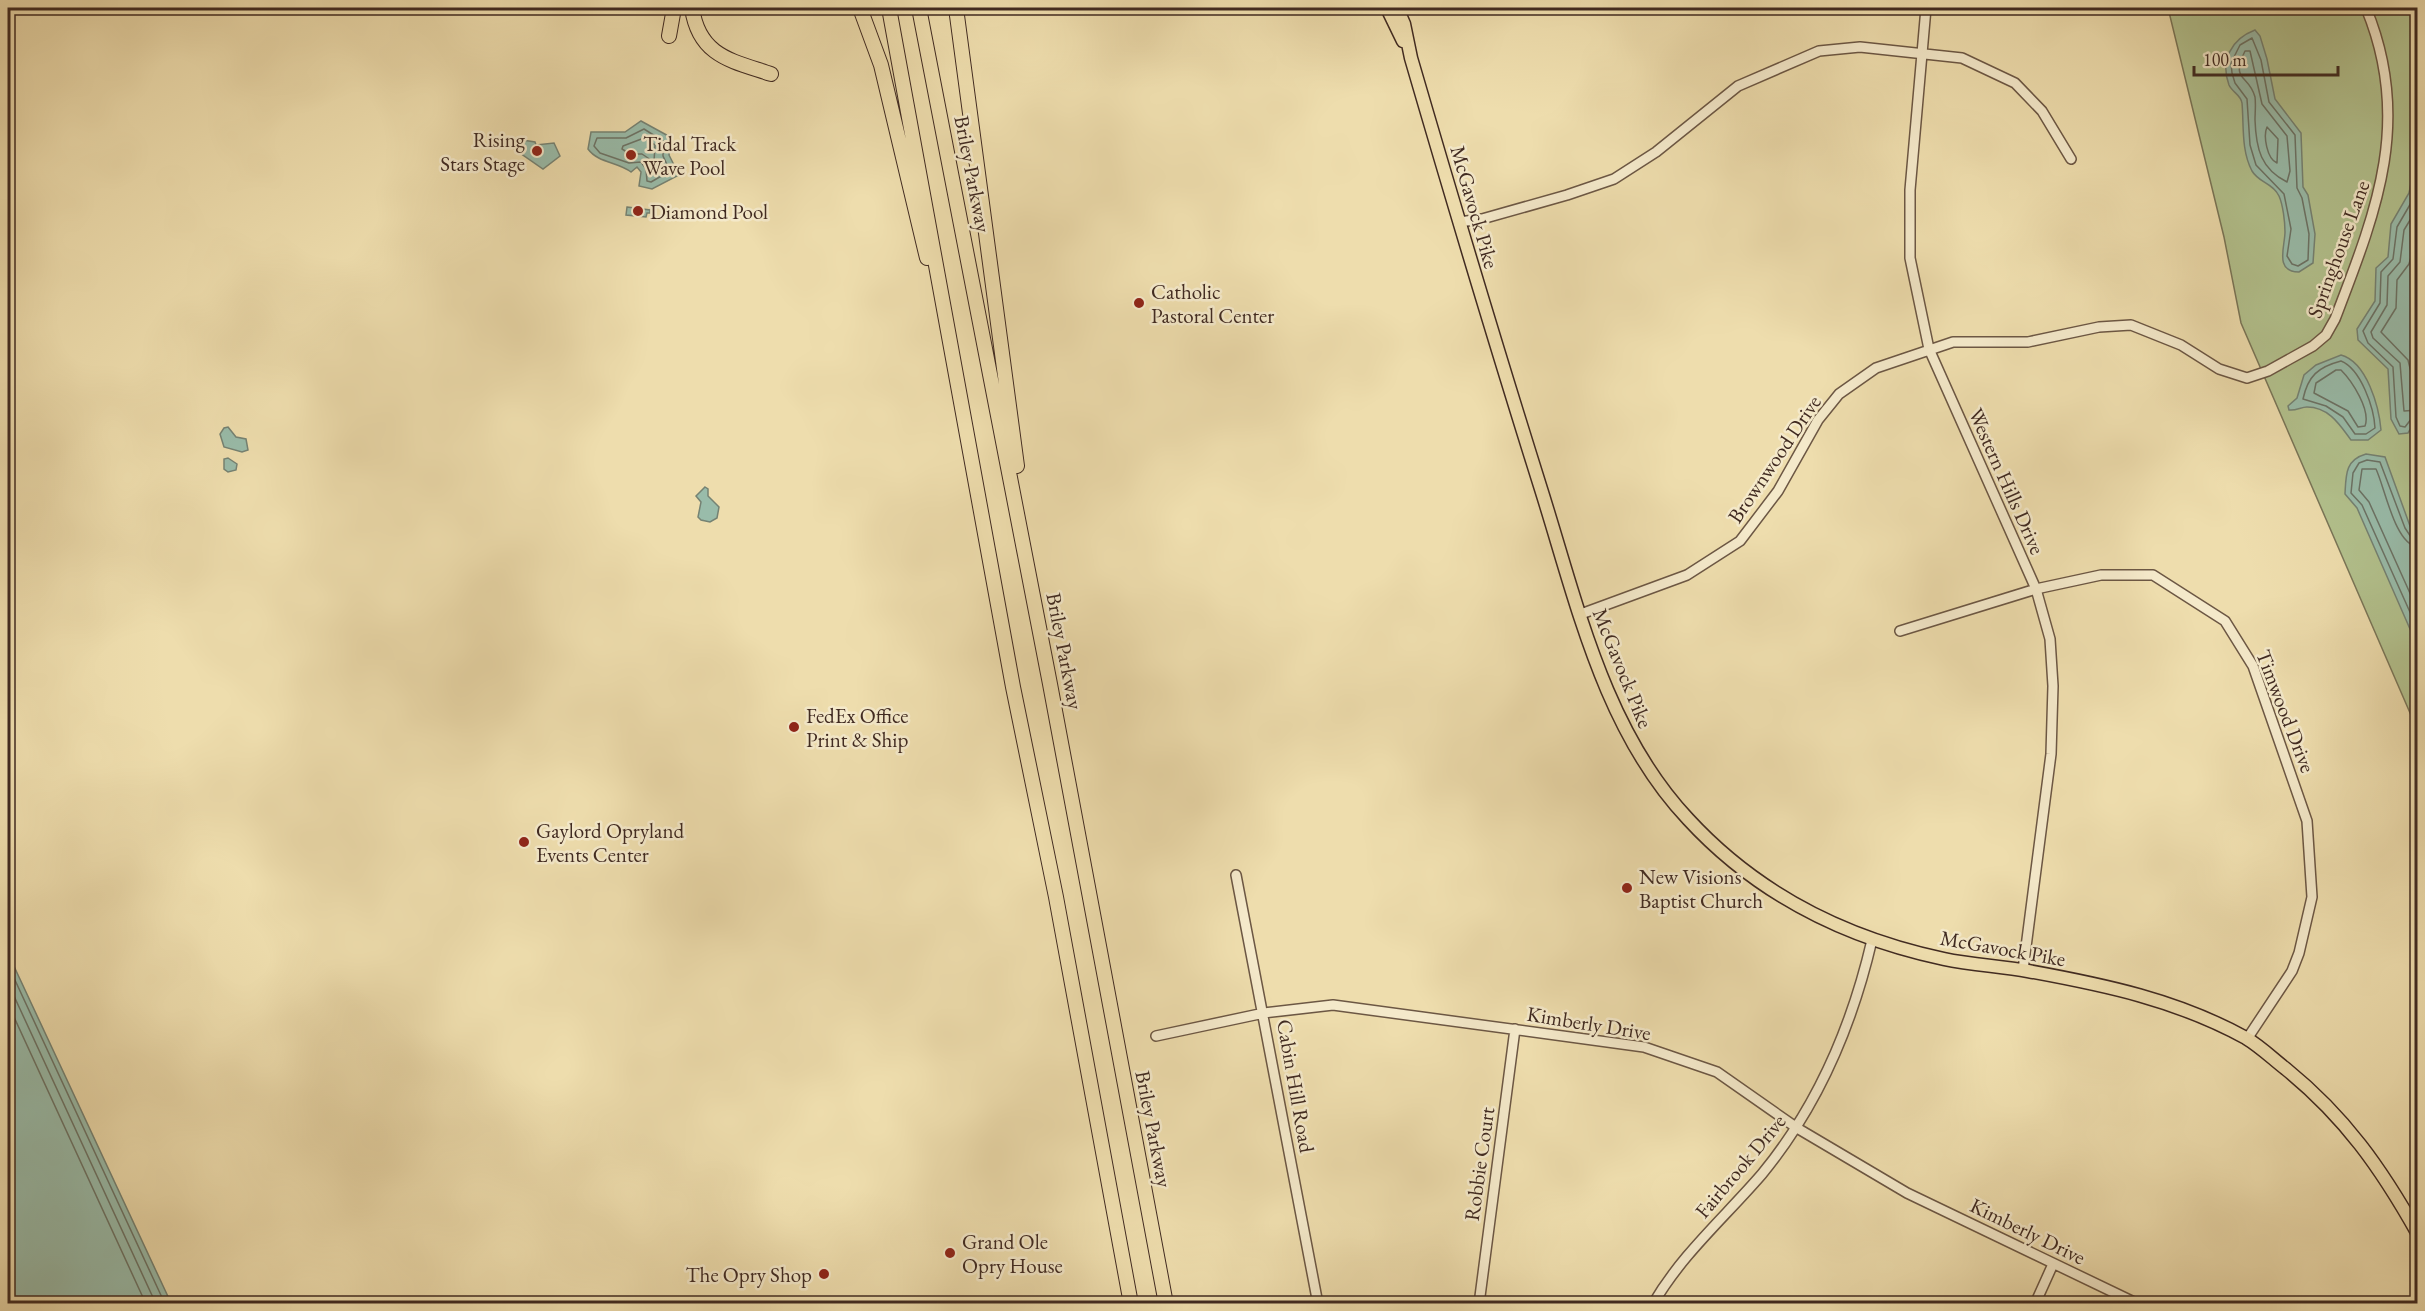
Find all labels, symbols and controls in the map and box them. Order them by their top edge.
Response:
scale bar [2194,39,2338,77]
text: 100 m [2203,48,2247,71]
street label: Briley Parkway [948,113,998,235]
place label: Rising Stars Stage [440,126,526,177]
place label: Tidal Track Wave Pool [643,130,737,181]
street label: McGavock Pike [1445,142,1505,272]
marker: Rising Stars Stage [530,144,544,158]
marker: Tidal Track Wave Pool [624,148,638,162]
street label: Springhouse Lane [2301,177,2375,321]
place label: Diamond Pool [650,198,768,225]
marker: Diamond Pool [631,204,645,218]
place label: Catholic Pastoral Center [1151,278,1274,329]
marker: Catholic Pastoral Center [1132,296,1146,310]
street label: Brownwood Drive [1721,390,1827,528]
street label: Western Hills Drive [1963,404,2051,558]
street label: Briley Parkway [1040,590,1090,712]
street label: McGavock Pike [1587,604,1659,732]
street label: Timwood Drive [2250,646,2322,776]
place label: FedEx Office Print & Ship [806,702,908,753]
marker: FedEx Office Print & Ship [787,720,801,734]
place label: Gaylord Opryland Events Center [536,817,685,868]
marker: Gaylord Opryland Events Center [517,835,531,849]
place label: New Visions Baptist Church [1639,863,1763,914]
marker: New Visions Baptist Church [1620,881,1634,895]
street label: McGavock Pike [1938,924,2068,972]
street label: Kimberly Drive [1525,1000,1653,1046]
street label: Cabin Hill Road [1271,1017,1321,1155]
street label: Briley Parkway [1129,1068,1179,1190]
street label: Robbie Court [1458,1105,1500,1223]
street label: Fairbrook Drive [1689,1108,1791,1224]
street label: Kimberly Drive [1966,1191,2090,1271]
place label: Grand Ole Opry House [962,1228,1063,1279]
marker: Grand Ole Opry House [943,1246,957,1260]
place label: The Opry Shop [686,1261,812,1288]
marker: The Opry Shop [817,1267,831,1281]

